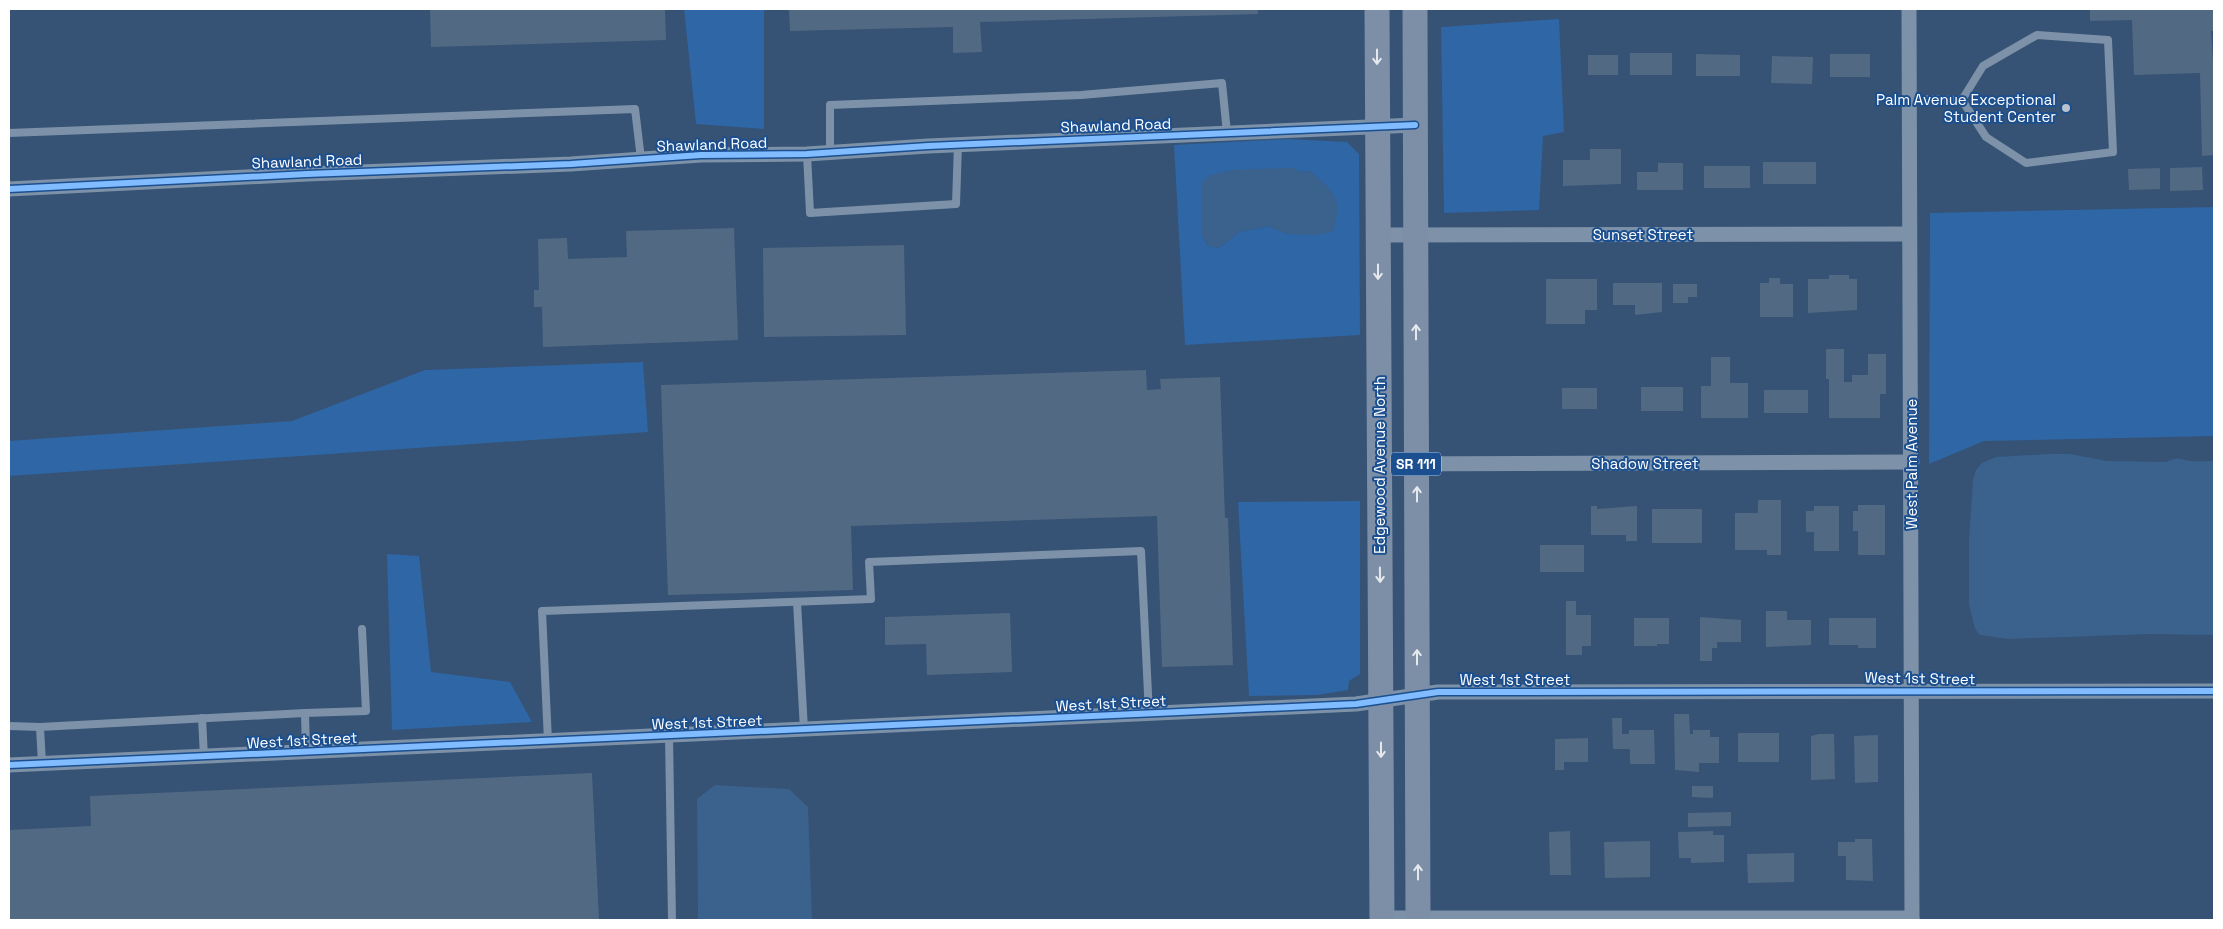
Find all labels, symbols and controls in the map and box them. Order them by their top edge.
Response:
one-way arrow [1372,49,1382,65]
place label: Palm Avenue Exceptional Student Center [1876,90,2056,126]
marker: Palm Avenue Exceptional Student Center [2060,102,2072,114]
street label: Shawland Road [1060,114,1172,136]
street label: Shawland Road [656,133,768,155]
street label: Shawland Road [251,150,363,172]
street label: Sunset Street [1593,225,1693,244]
one-way arrow [1373,264,1383,280]
one-way arrow [1411,324,1421,340]
street label: Edgewood Avenue North [1370,376,1389,554]
street label: West Palm Avenue [1902,398,1921,529]
road number: SR 111 [1391,452,1441,476]
street label: Shadow Street [1591,454,1699,473]
one-way arrow [1412,486,1422,502]
one-way arrow [1375,566,1385,583]
one-way arrow [1412,649,1422,665]
street label: West 1st Street [1864,668,1976,688]
street label: West 1st Street [1460,670,1571,689]
street label: West 1st Street [1055,691,1167,715]
street label: West 1st Street [651,711,763,733]
street label: West 1st Street [246,728,358,752]
one-way arrow [1376,742,1386,758]
one-way arrow [1413,864,1423,880]

